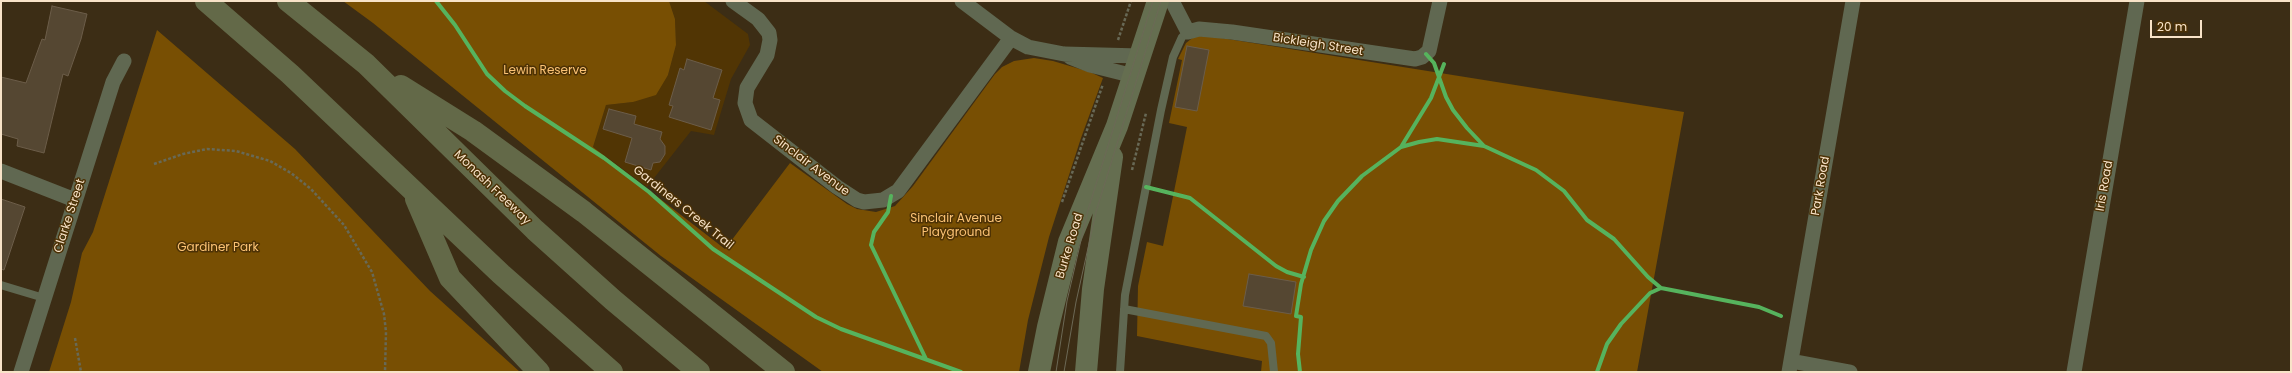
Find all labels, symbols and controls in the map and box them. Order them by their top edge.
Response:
scale bar [2152,12,2204,38]
text: 20 m [2157,18,2187,35]
street label: Bickleigh Street [1272,31,1364,59]
park label: Lewin Reserve [503,64,587,78]
street label: Sinclair Avenue [770,133,852,199]
street label: Monash Freeway [451,148,533,228]
street label: Park Road [1809,155,1833,217]
street label: Iris Road [2093,160,2117,212]
street label: Gardiners Creek Trail [630,163,736,253]
street label: Clarke Street [51,177,89,255]
park label: Sinclair Avenue Playground [910,212,1002,240]
street label: Burke Road [1053,212,1087,280]
park label: Gardiner Park [177,241,259,255]

